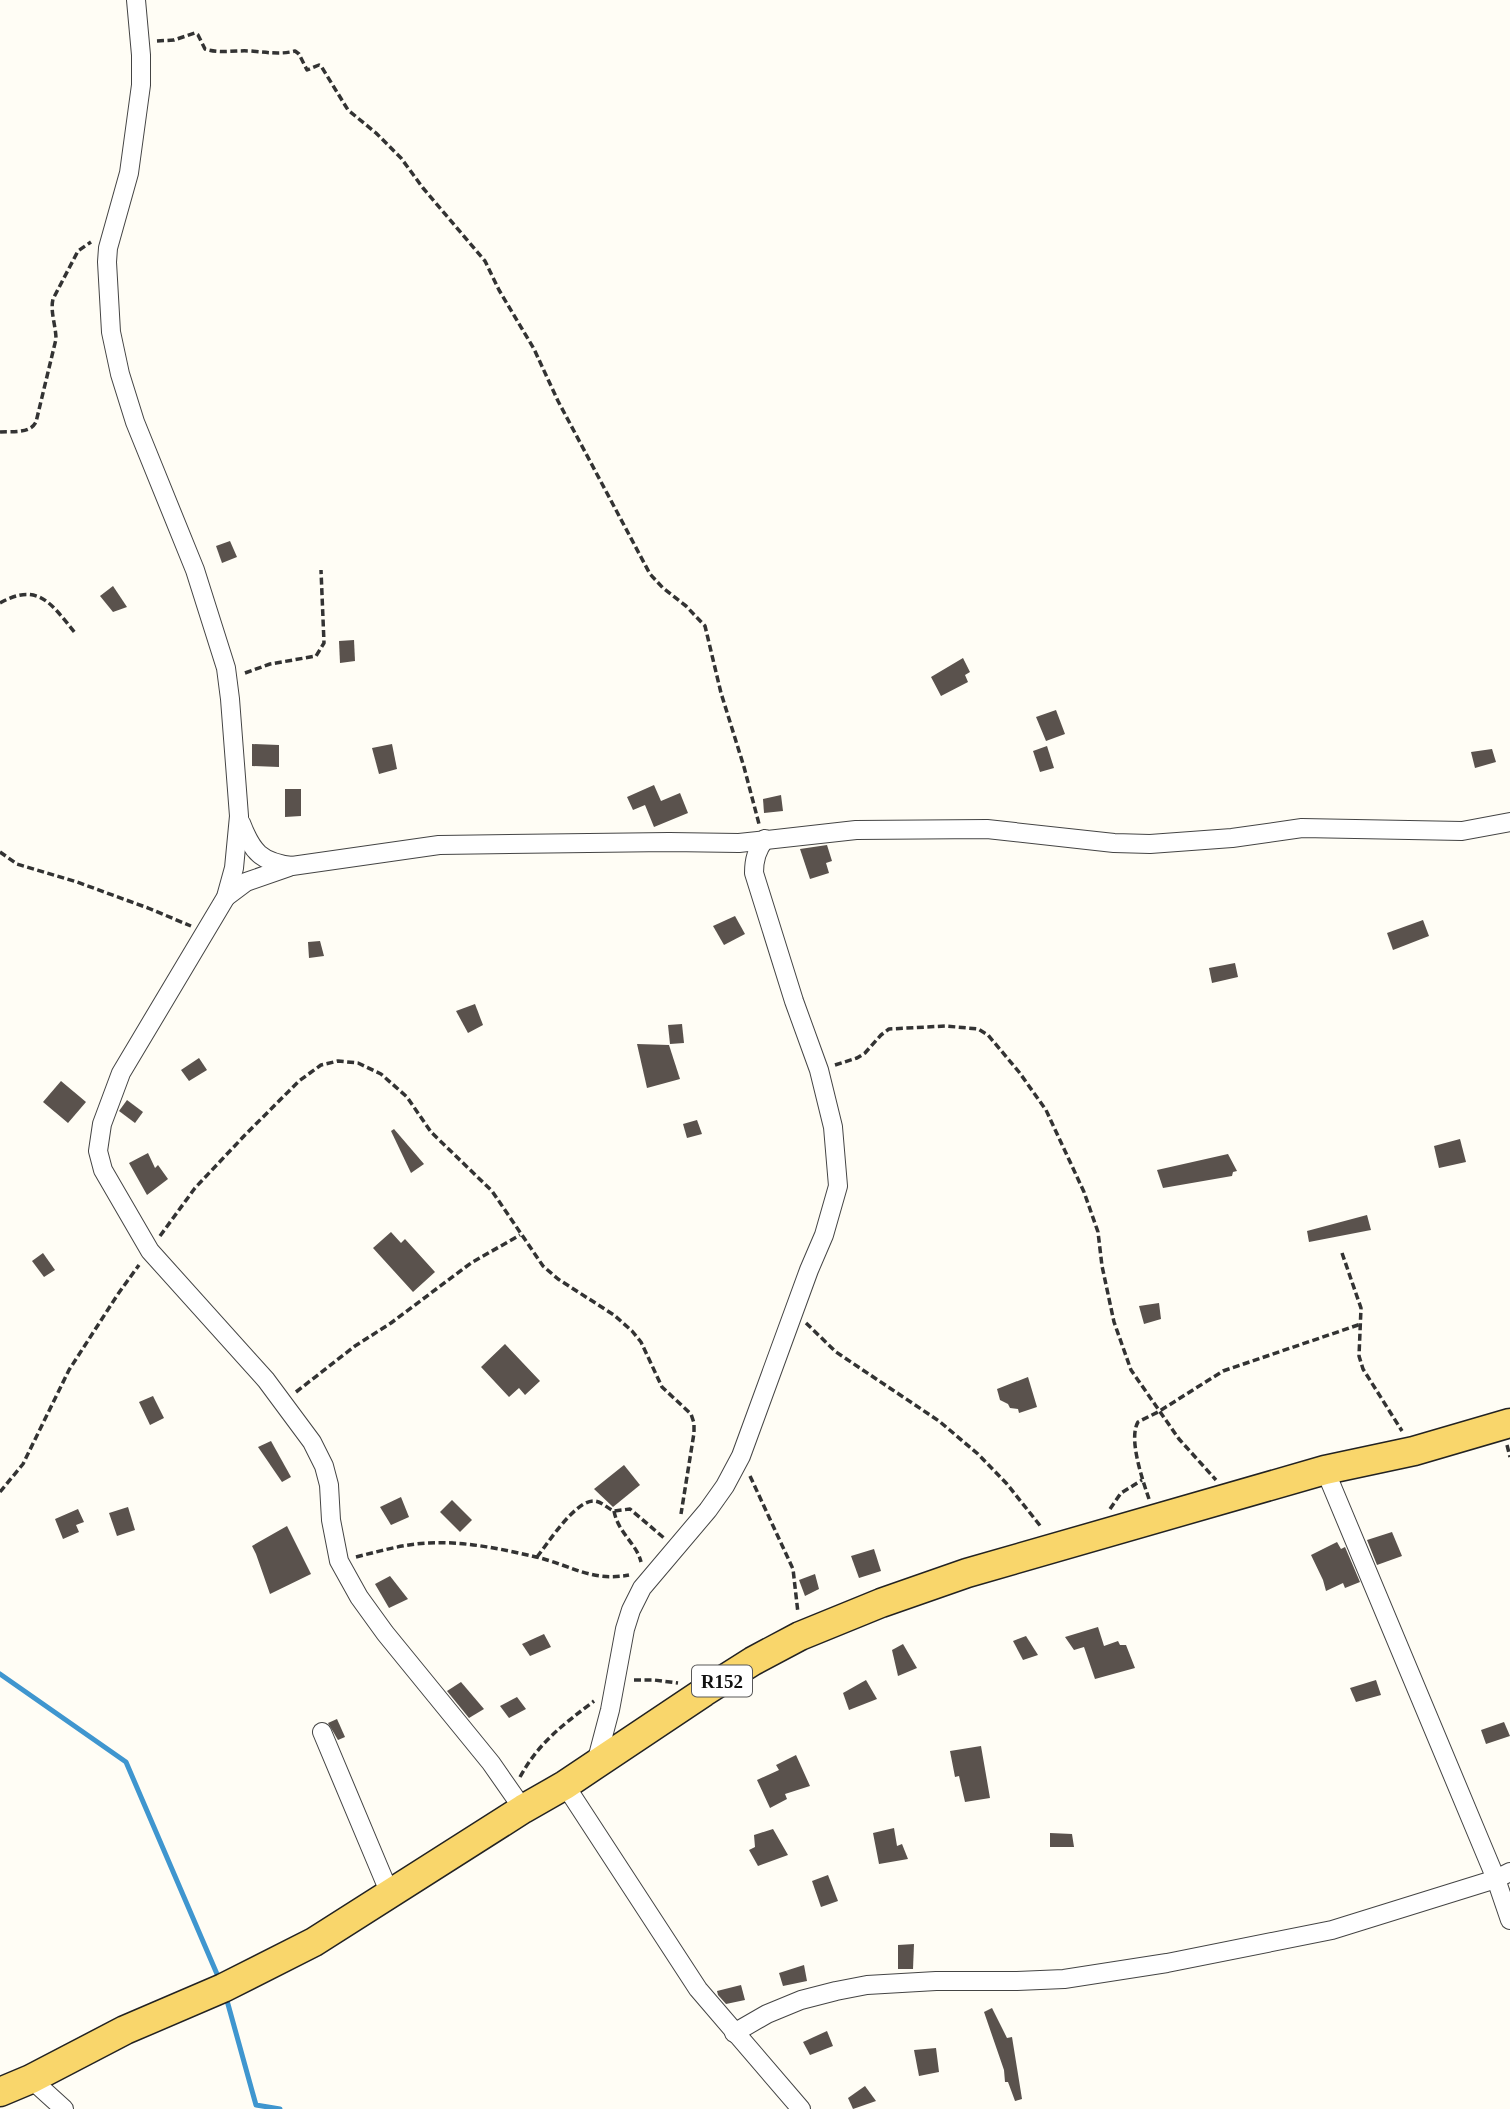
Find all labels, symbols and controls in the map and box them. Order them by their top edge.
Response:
road number: R152 [692,1666,752,1696]

